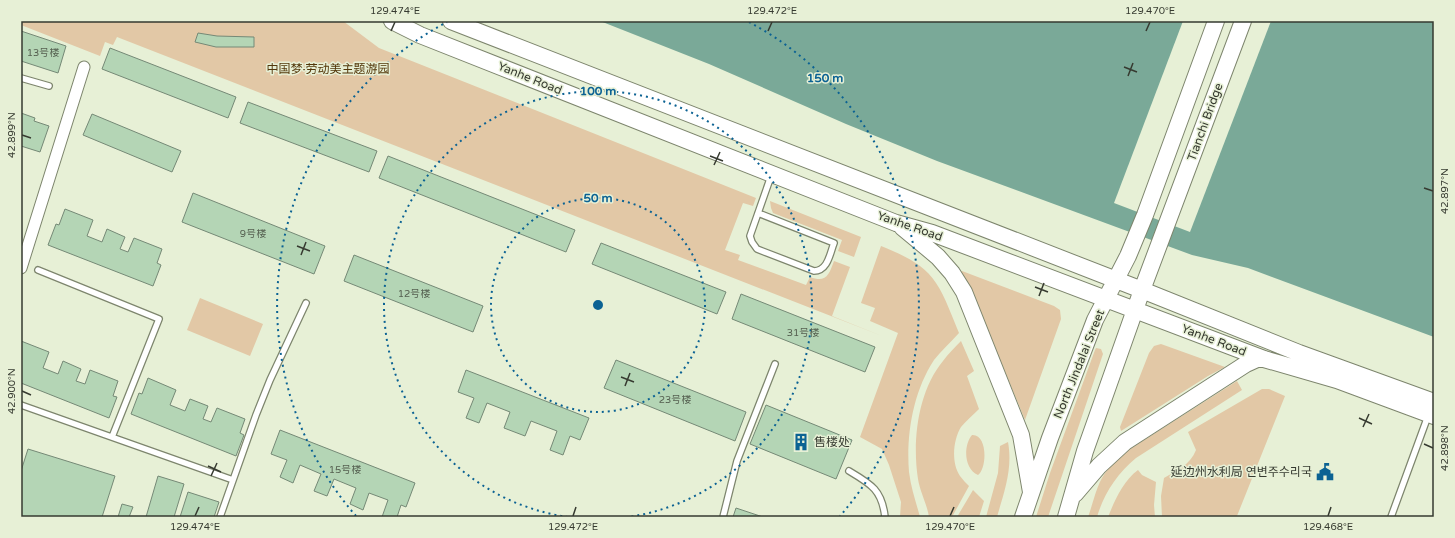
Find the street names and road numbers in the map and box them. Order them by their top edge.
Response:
street label: Yanhe Road [496,59,564,97]
street label: Tianchi Bridge [1184,81,1226,163]
street label: Yanhe Road [876,208,944,244]
street label: North Jindalai Street [1051,307,1108,421]
street label: Yanhe Road [1180,321,1248,359]

